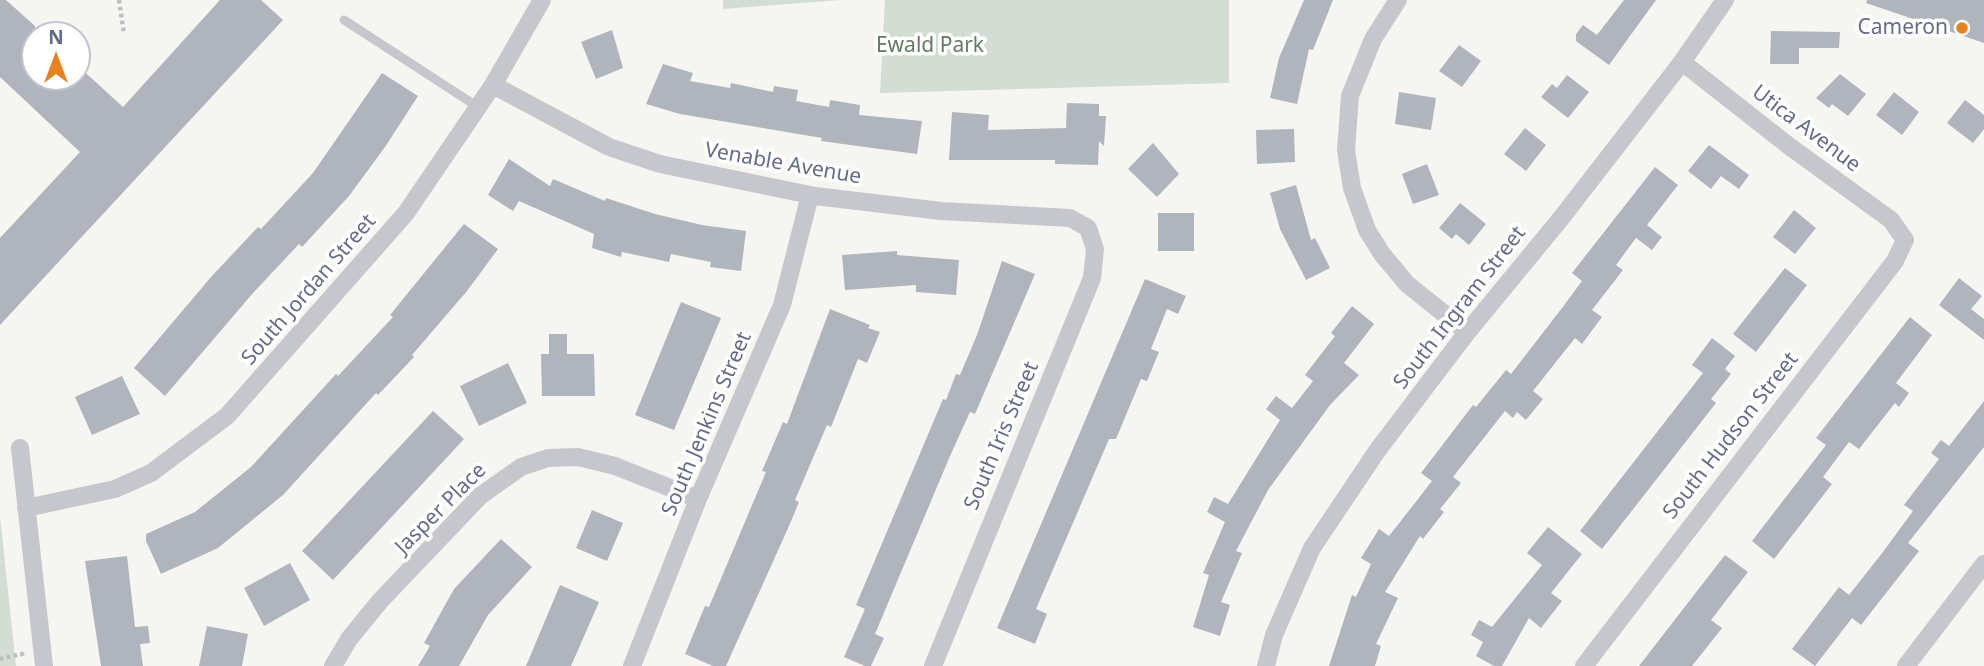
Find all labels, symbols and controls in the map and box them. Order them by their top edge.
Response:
place label: Cameron [1858,15,1948,41]
marker: Cameron [1954,20,1970,36]
north arrow [21,21,91,91]
text: N [48,24,64,50]
park label: Ewald Park [876,33,984,59]
street label: Utica Avenue [1747,80,1865,178]
street label: Venable Avenue [703,138,863,190]
street label: South Jordan Street [237,209,381,371]
street label: South Ingram Street [1389,221,1531,395]
street label: South Jenkins Street [657,328,757,520]
street label: South Hudson Street [1658,348,1804,524]
street label: South Iris Street [959,358,1045,514]
street label: Jasper Place [390,458,492,560]

